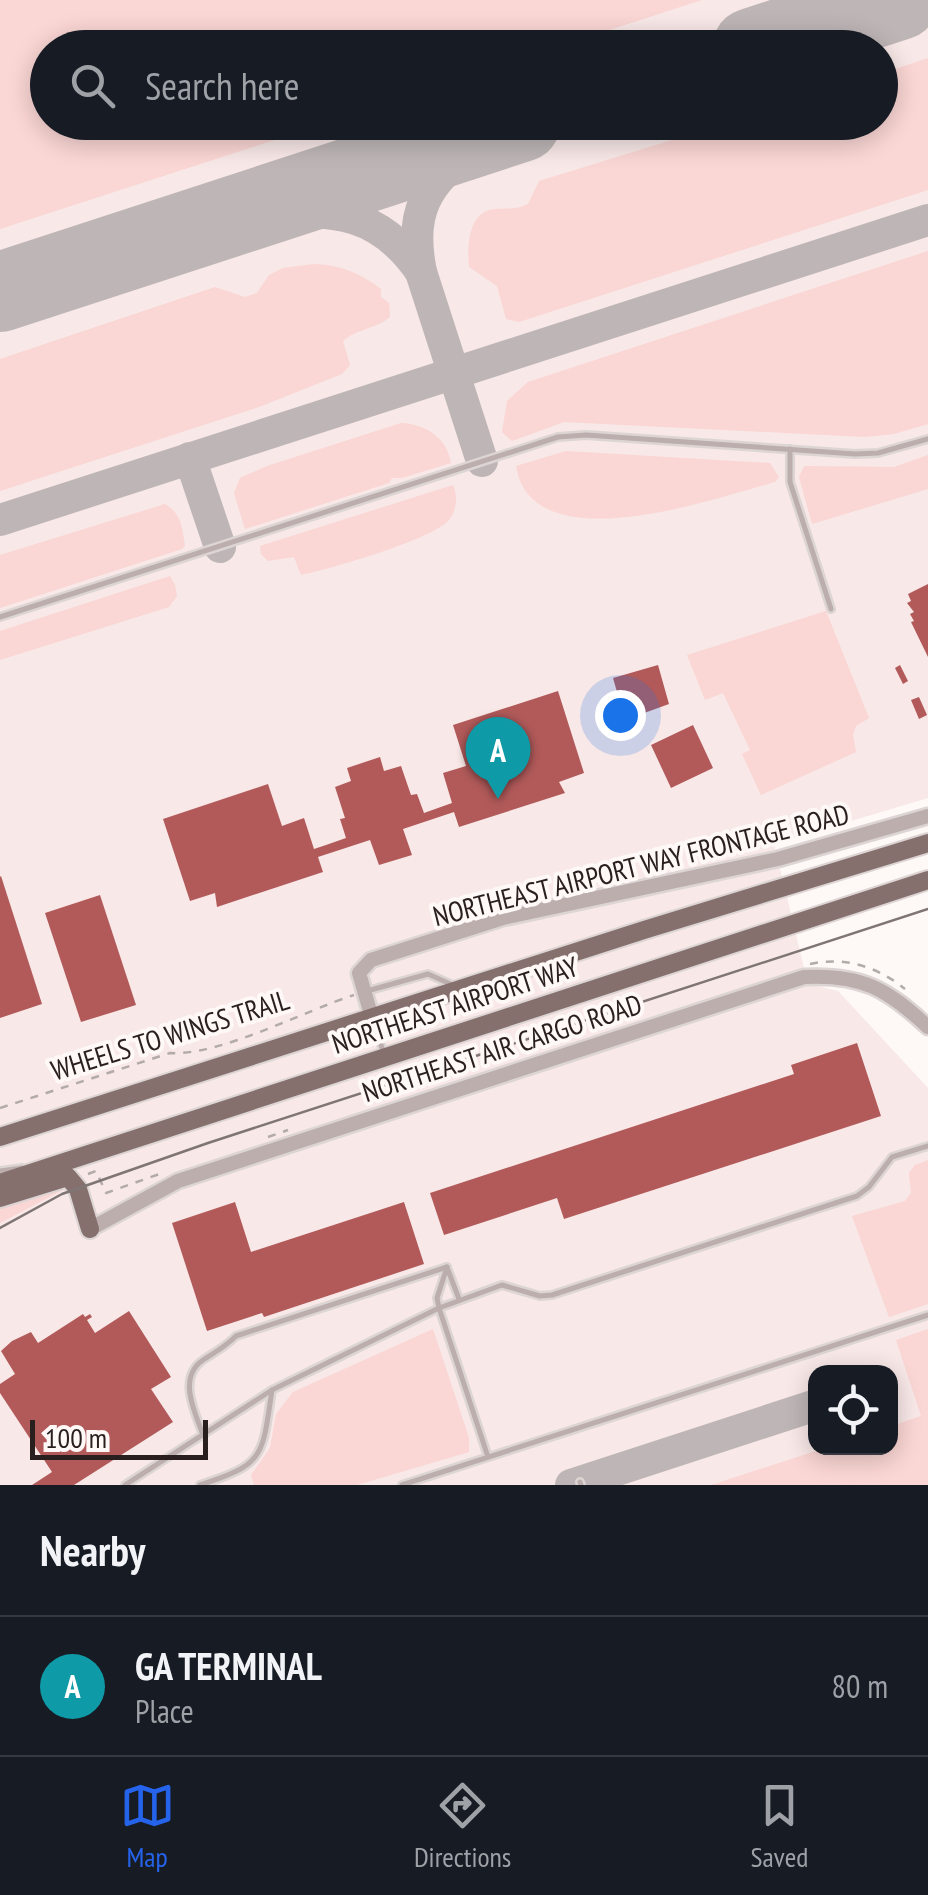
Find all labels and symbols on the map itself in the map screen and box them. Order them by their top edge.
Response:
your location [595,690,646,741]
pin: A [466,716,530,799]
street label: NORTHEAST AIRPORT WAY FRONTAGE ROAD [429,795,853,934]
street label: NORTHEAST AIRPORT WAY [327,947,583,1062]
street label: WHEELS TO WINGS TRAIL [46,981,294,1088]
street label: NORTHEAST AIR CARGO ROAD [357,985,646,1110]
scale bar [30,1415,208,1460]

